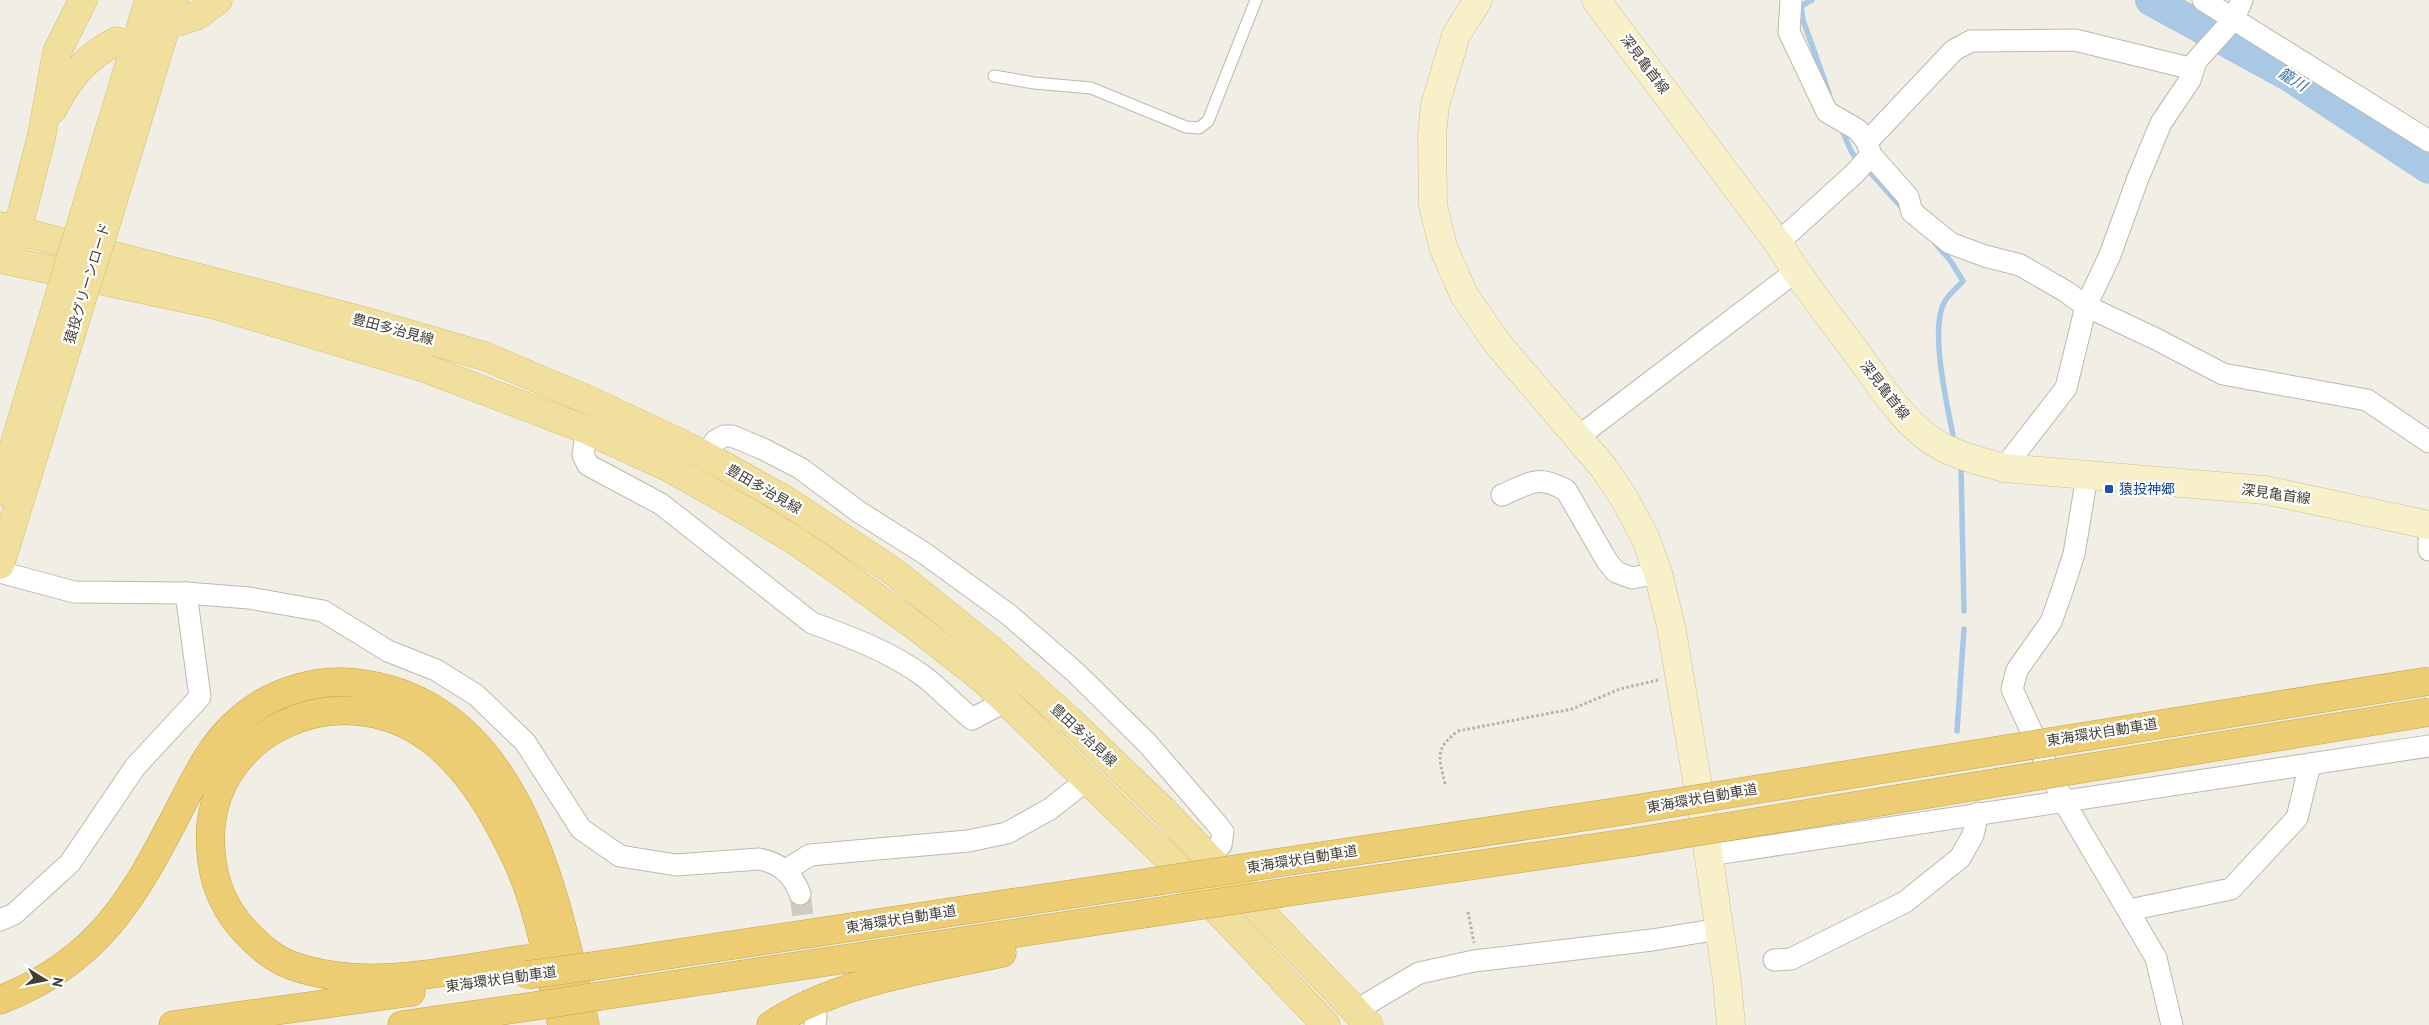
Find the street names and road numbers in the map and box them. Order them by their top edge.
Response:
street label: 深見亀首線 [1617,31,1673,97]
street label: 猿投グリーンロード [60,220,114,346]
street label: 豊田多治見線 [350,309,436,349]
street label: 深見亀首線 [1856,357,1914,423]
street label: 豊田多治見線 [723,460,805,518]
street label: 深見亀首線 [2240,480,2312,508]
street label: 豊田多治見線 [1047,700,1121,770]
street label: 東海環状自動車道 [2045,714,2159,750]
street label: 東海環状自動車道 [1645,779,1759,817]
street label: 東海環状自動車道 [1245,841,1359,877]
street label: 東海環状自動車道 [844,901,958,937]
street label: 東海環状自動車道 [444,962,558,996]

